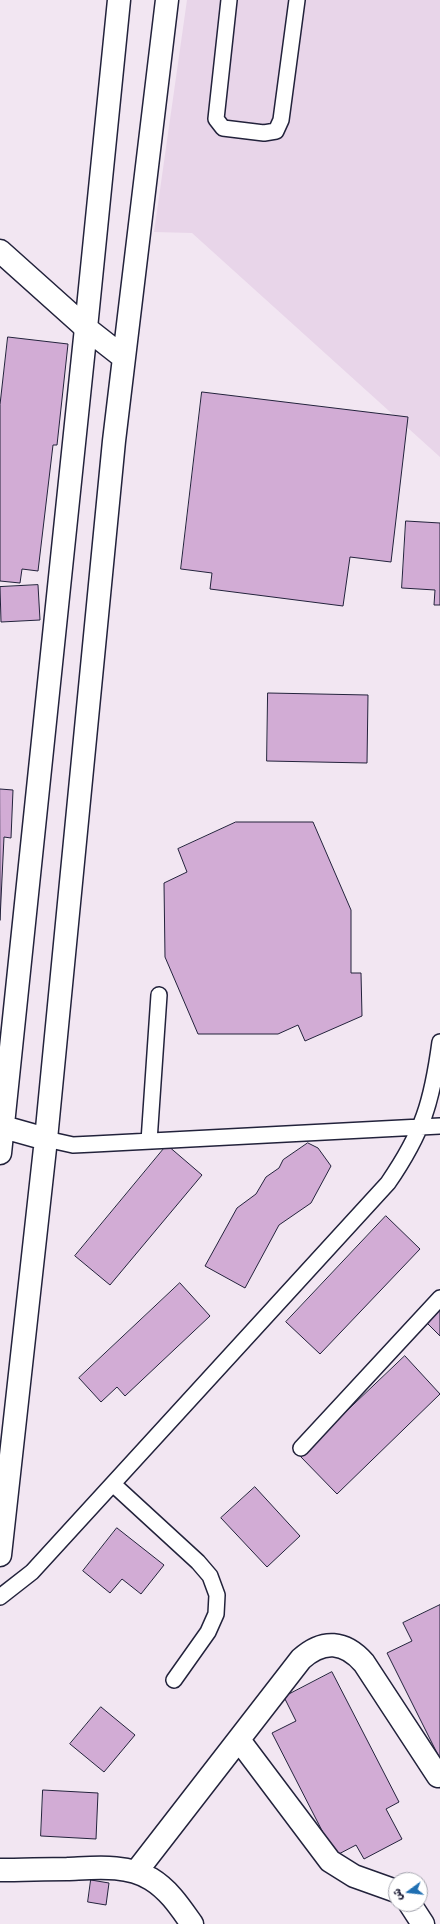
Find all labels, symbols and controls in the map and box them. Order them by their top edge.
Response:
north arrow [388,1872,428,1912]
text: ش [388,1887,406,1903]

